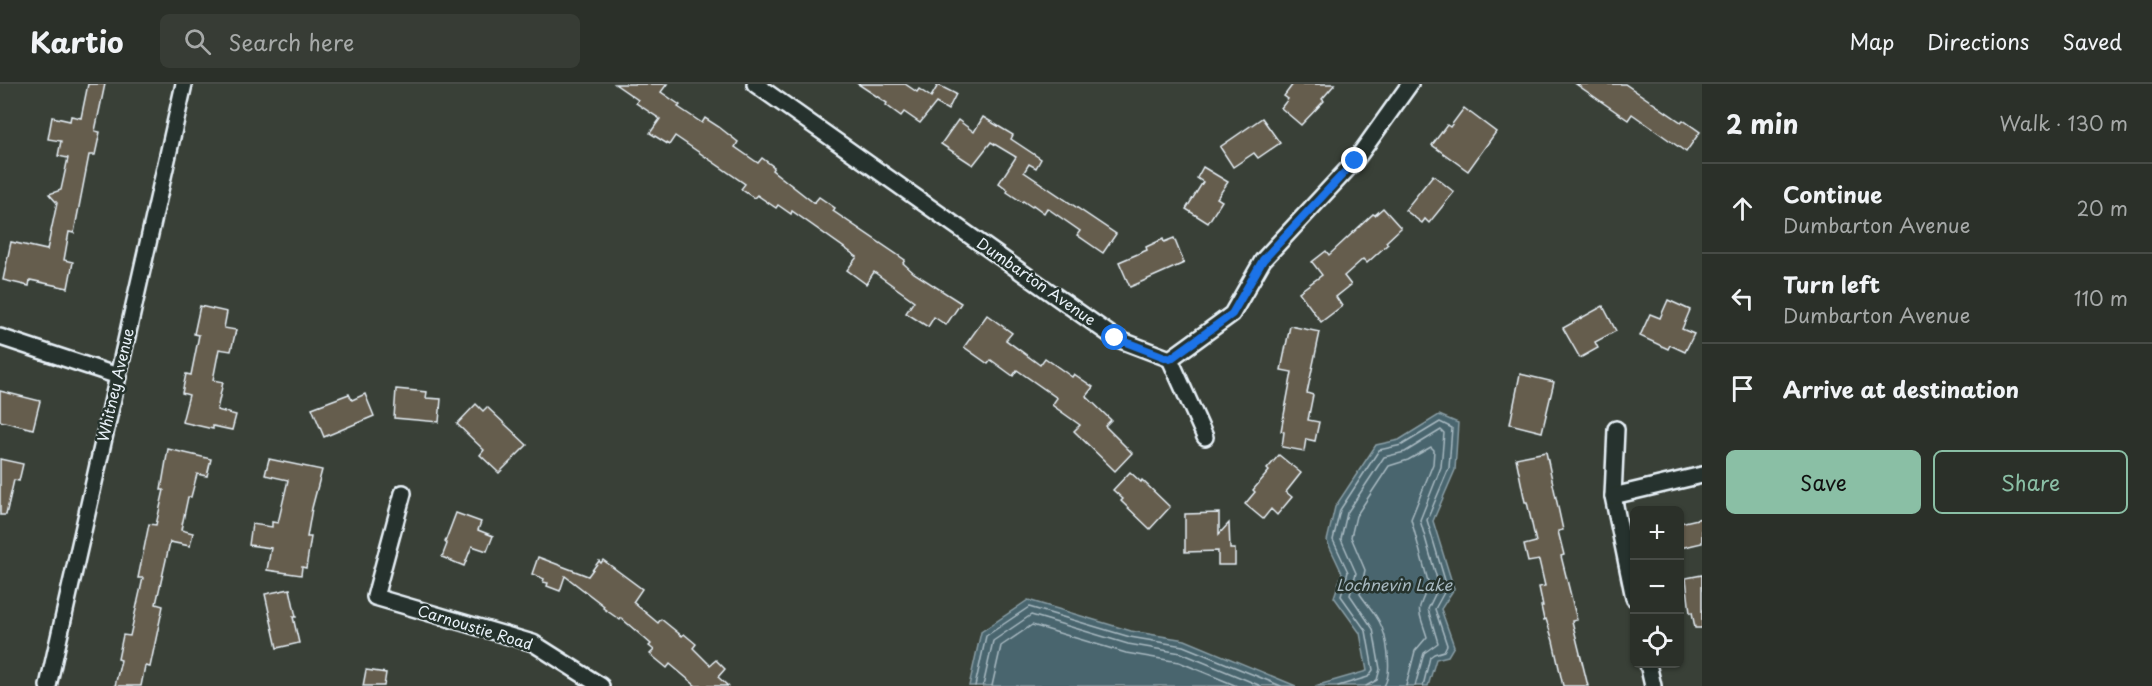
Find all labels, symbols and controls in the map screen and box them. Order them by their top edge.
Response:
search box [160,14,580,68]
text: Kartio [30,20,124,63]
icon: search [181,25,214,58]
text: Search here [229,25,354,58]
text: Map [1849,25,1894,57]
text: Directions [1927,25,2029,57]
text: Saved [2062,25,2122,57]
text: 2 min [1726,104,1799,143]
text: Walk · 130 m [2000,108,2128,138]
route end [1341,147,1367,173]
text: Continue [1783,177,1882,210]
icon: ahead [1726,192,1759,225]
text: 20 m [2076,193,2128,223]
text: Dumbarton Avenue [1783,210,1970,240]
street label: Dumbarton Avenue [973,231,1101,331]
text: Turn left [1783,267,1880,300]
icon: left [1726,282,1759,315]
text: 110 m [2074,283,2128,313]
text: Dumbarton Avenue [1783,300,1970,330]
route start [1101,324,1127,350]
street label: Whitney Avenue [90,326,139,444]
icon: arrive [1726,372,1759,405]
text: Arrive at destination [1783,372,2019,405]
button: Save [1726,450,1921,514]
button: Share [1933,450,2128,514]
map controls [1630,506,1684,668]
button: + [1630,506,1684,560]
button: − [1630,560,1684,614]
water label: Lochnevin Lake [1336,572,1453,596]
street label: Carnoustie Road [415,598,536,655]
button: locate [1630,614,1684,668]

